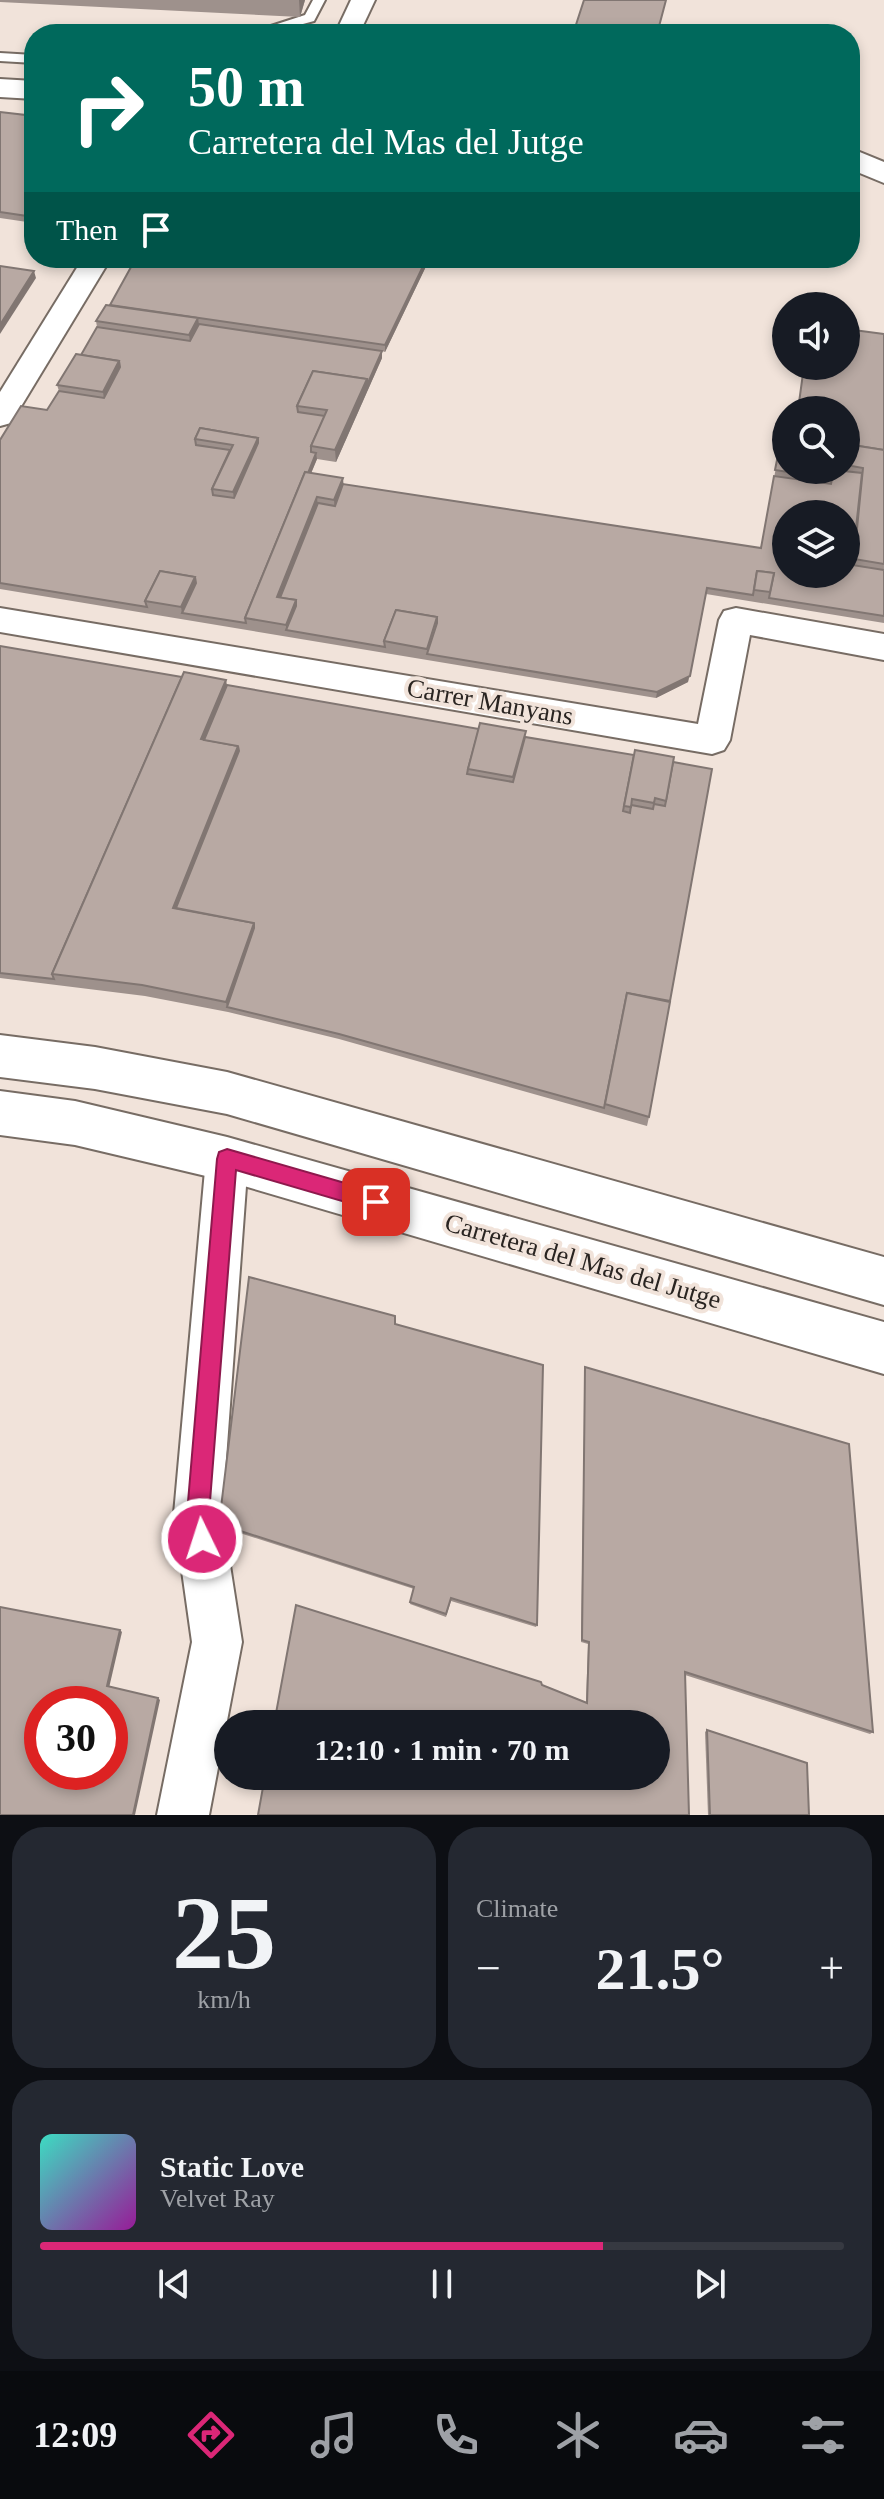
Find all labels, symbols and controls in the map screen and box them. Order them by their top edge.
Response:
icon: right [56,56,160,160]
text: 50 m [188,56,305,118]
text: Carretera del Mas del Jutge [188,122,584,162]
icon: arrive [134,208,178,252]
text: Then [56,213,118,246]
map controls [772,292,860,588]
button: sound [772,292,860,380]
button: search [772,396,860,484]
button: layers [772,500,860,588]
street label: Carrer Manyans [405,673,575,731]
pin [342,1168,410,1236]
icon: arrive [354,1180,398,1224]
street label: Carretera del Mas del Jutge [442,1208,724,1314]
position arrow [160,1497,244,1581]
speed limit sign: 30 [24,1686,128,1790]
text: 12:10 · 1 min · 70 m [315,1733,570,1766]
text: 25 [172,1875,276,1990]
text: Climate [476,1894,558,1923]
text: 21.5° [596,1936,725,2002]
text: − [476,1944,501,1993]
text: + [819,1944,844,1993]
text: km/h [197,1985,251,2014]
text: Static Love [160,2150,304,2183]
text: Velvet Ray [160,2184,275,2213]
icon: previous [152,2262,196,2306]
icon: pause [420,2262,464,2306]
icon: next [688,2262,732,2306]
icon: directions [183,2407,239,2463]
icon: music [306,2407,362,2463]
icon: phone [428,2407,484,2463]
icon: climate [550,2407,606,2463]
icon: car [673,2407,729,2463]
icon: filters [795,2407,851,2463]
text: 12:09 [33,2415,117,2455]

